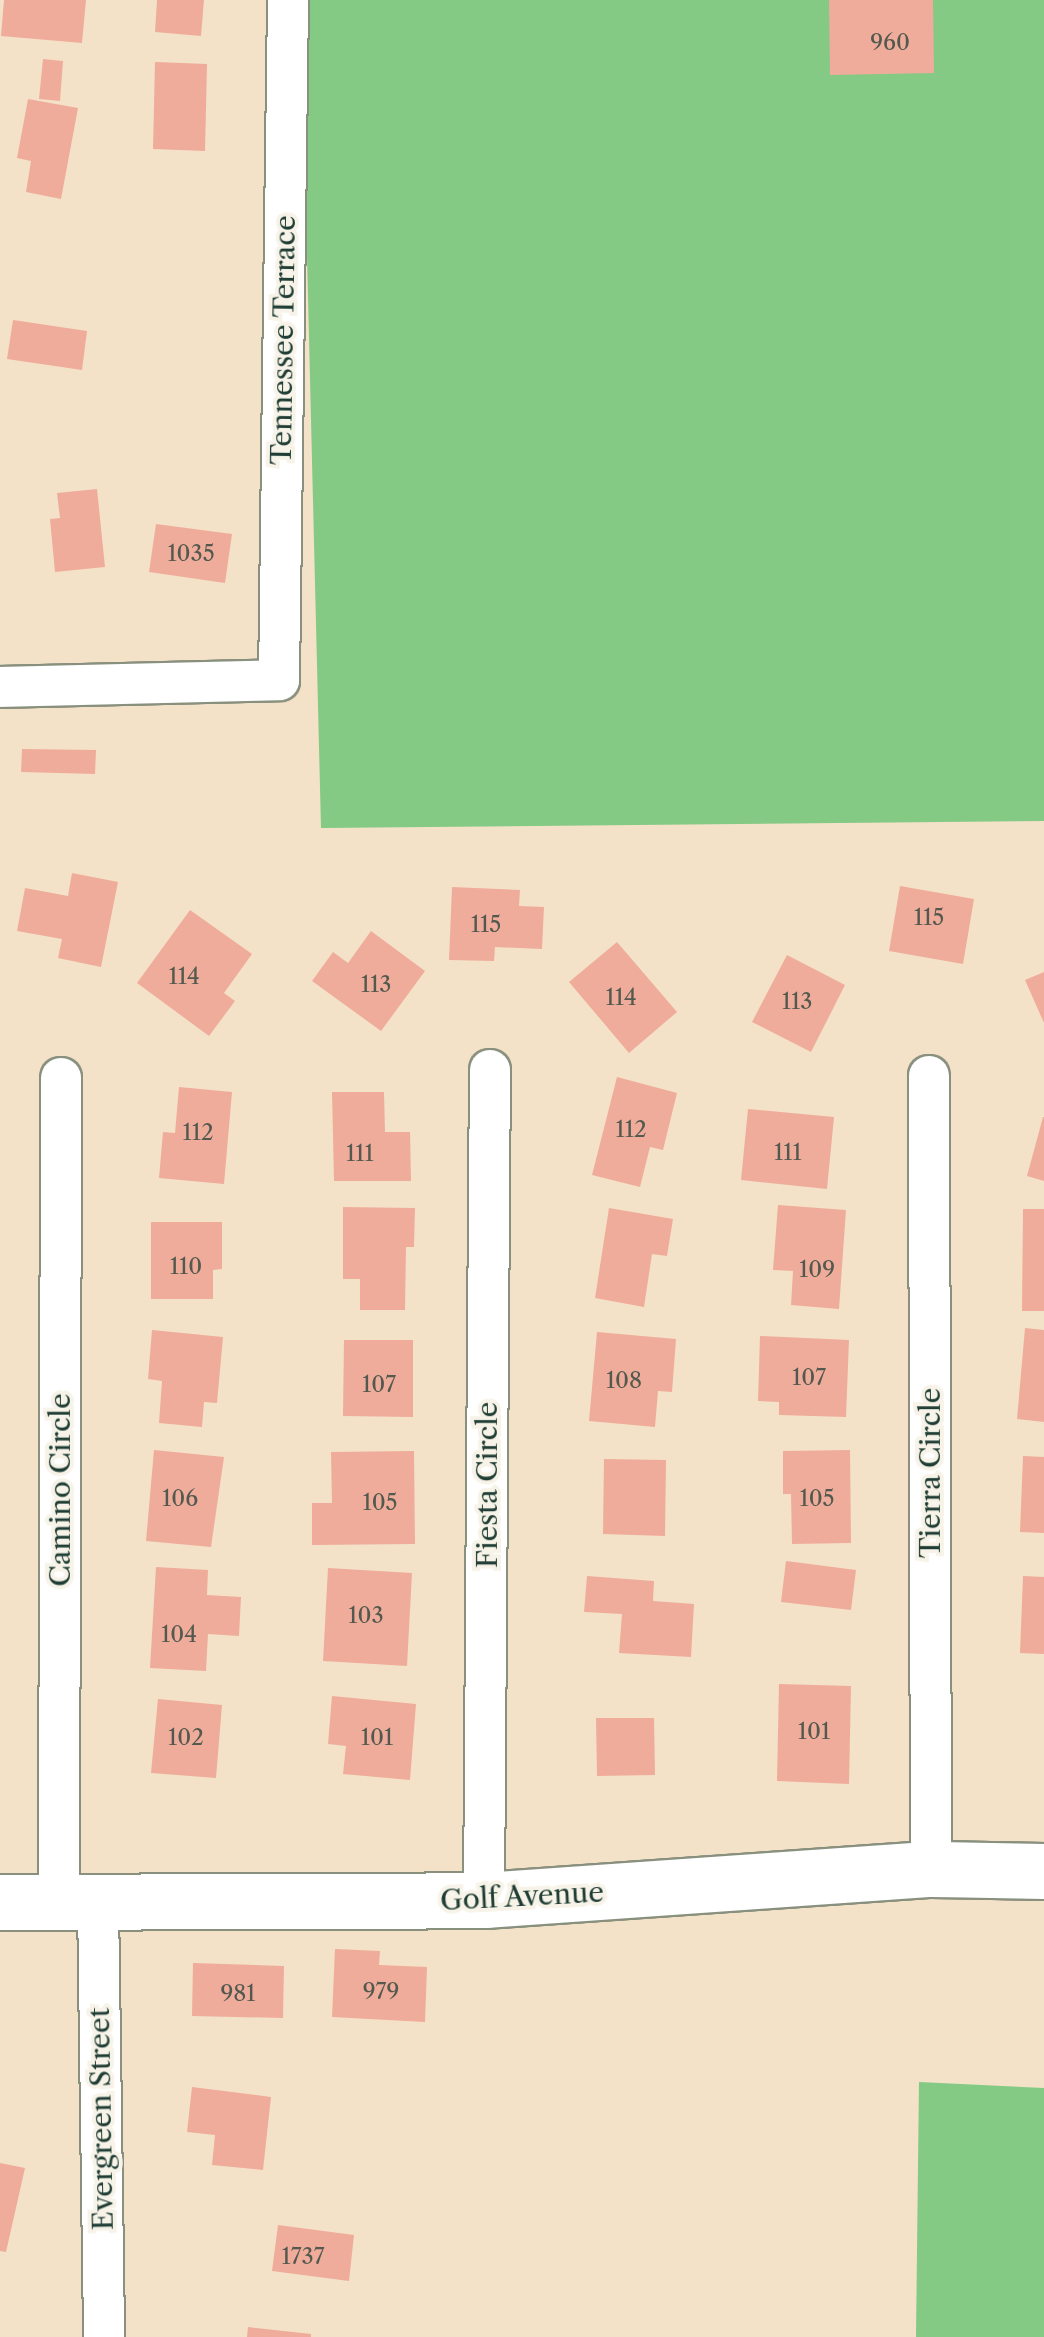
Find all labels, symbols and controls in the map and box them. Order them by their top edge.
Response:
house number: 960 [870,30,910,56]
street label: Tennessee Terrace [264,214,302,466]
house number: 1035 [167,541,215,567]
house number: 115 [914,905,944,931]
house number: 115 [471,912,501,938]
house number: 114 [168,964,200,990]
house number: 113 [361,972,391,998]
house number: 114 [605,985,637,1011]
house number: 113 [782,989,812,1015]
house number: 112 [615,1117,647,1143]
house number: 112 [182,1120,214,1146]
house number: 111 [774,1140,802,1166]
house number: 111 [346,1141,374,1167]
house number: 110 [170,1254,202,1280]
house number: 109 [799,1257,835,1283]
house number: 107 [792,1365,826,1391]
house number: 108 [606,1368,642,1394]
house number: 107 [362,1372,396,1398]
street label: Tierra Circle [913,1388,947,1558]
street label: Camino Circle [43,1393,77,1587]
street label: Fiesta Circle [470,1402,504,1568]
house number: 106 [162,1486,198,1512]
house number: 105 [799,1486,835,1512]
house number: 105 [362,1490,398,1516]
house number: 103 [348,1603,384,1629]
house number: 104 [161,1622,197,1648]
house number: 101 [798,1719,830,1745]
house number: 102 [168,1725,204,1751]
house number: 101 [361,1725,393,1751]
street label: Golf Avenue [439,1875,605,1917]
house number: 979 [363,1979,399,2005]
house number: 981 [220,1981,256,2007]
street label: Evergreen Street [82,2007,120,2231]
house number: 1737 [281,2244,325,2270]

